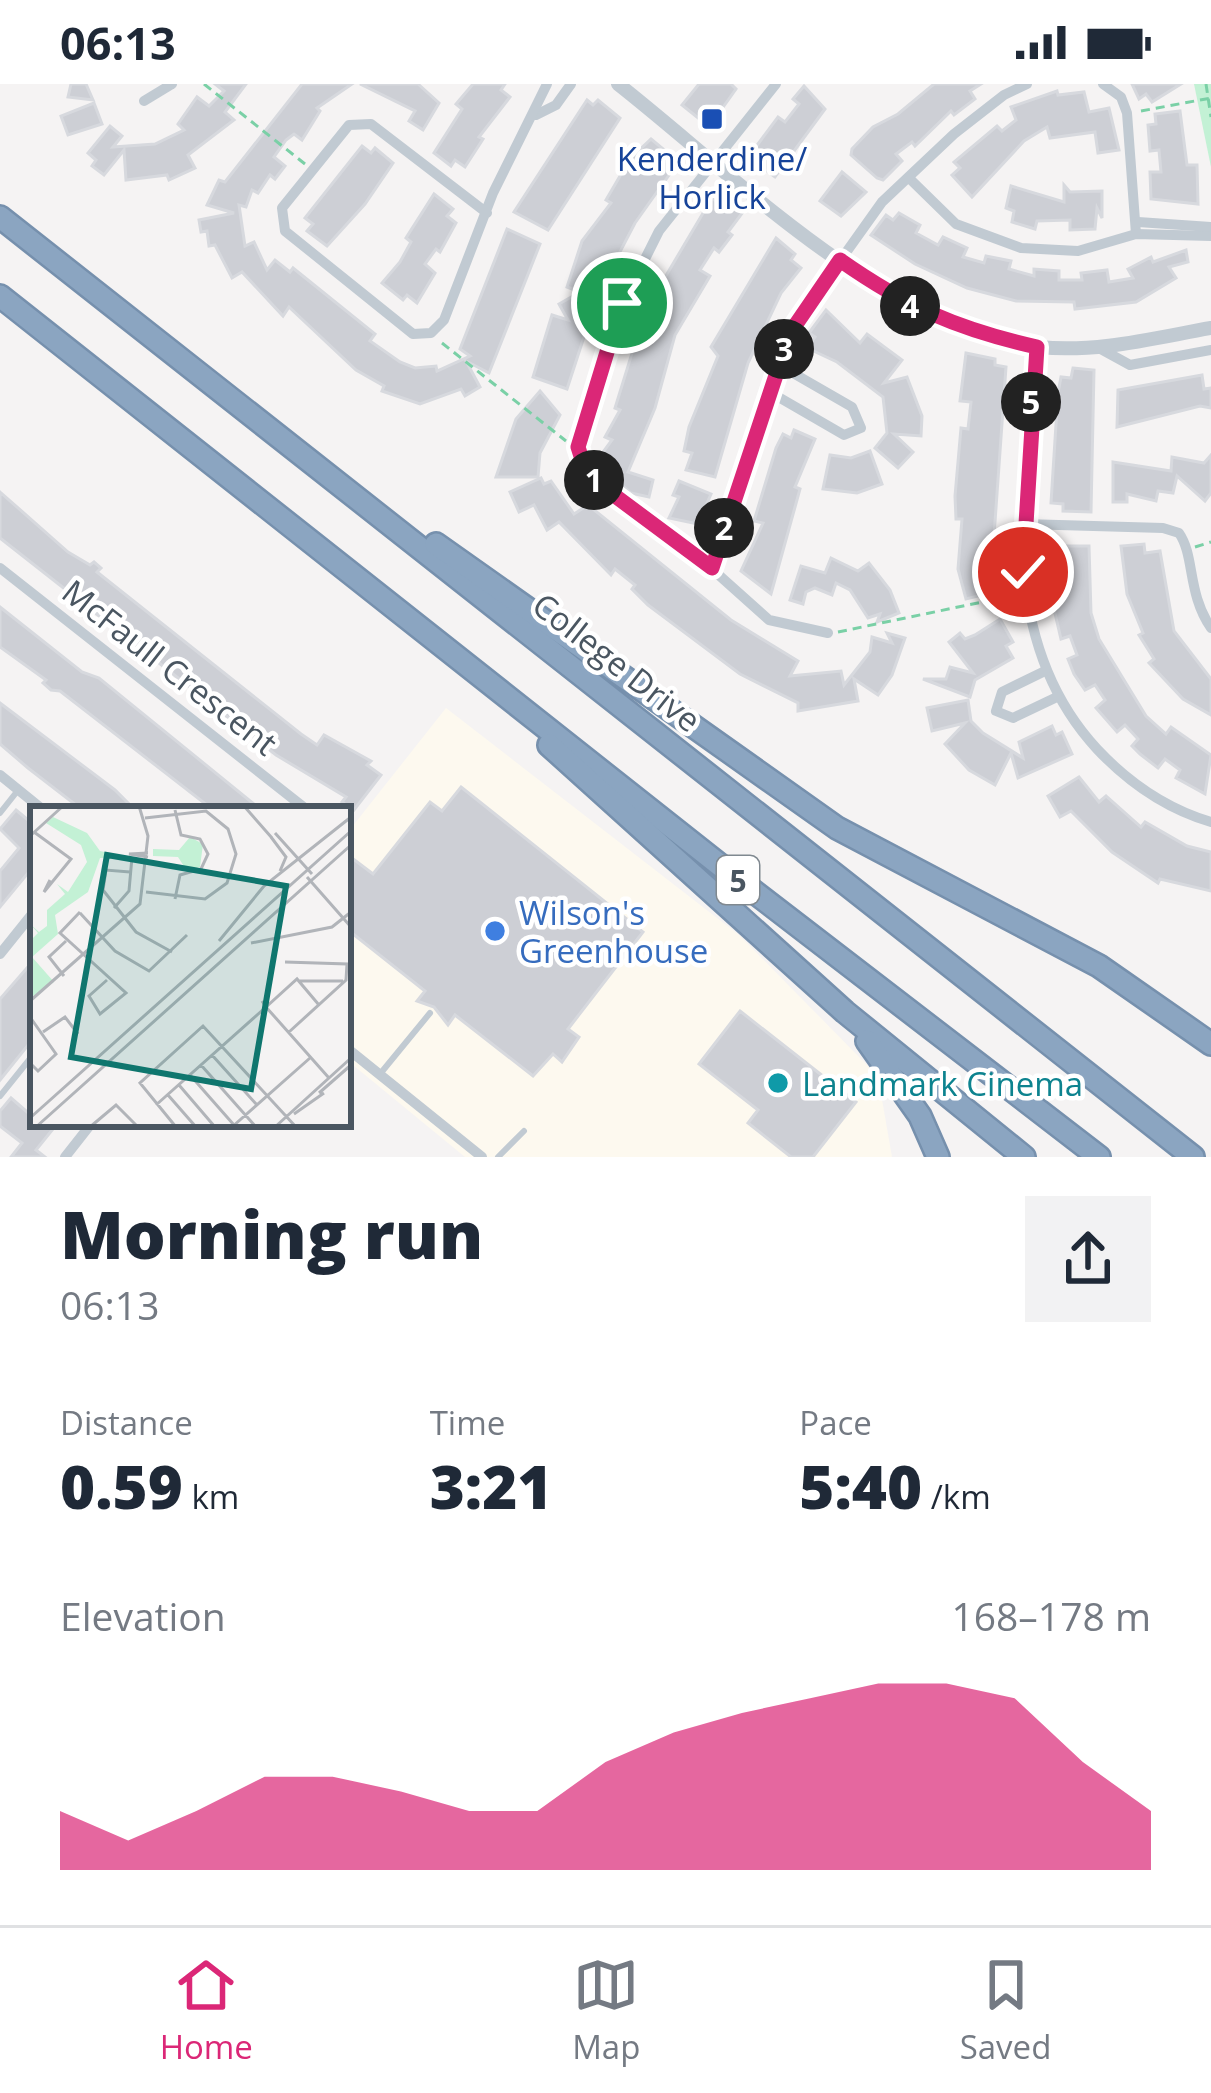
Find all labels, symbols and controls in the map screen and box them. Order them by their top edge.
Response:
text: 06:13 [60,12,176,73]
marker: Kenderdine/ Horlick [699,106,725,132]
place label: Kenderdine/ Horlick [617,136,807,219]
pin [571,252,673,354]
icon: arrive [589,270,655,336]
pin: 4 [880,276,940,336]
text: 4 [901,283,919,328]
pin: 3 [754,319,814,379]
text: 3 [775,326,793,371]
pin: 5 [1001,372,1061,432]
text: 5 [1022,379,1040,424]
pin: 1 [564,450,624,510]
text: 1 [585,457,603,502]
pin: 2 [694,498,754,558]
text: 2 [715,505,733,550]
pin [972,521,1074,623]
icon: check [990,539,1056,605]
street label: McFaull Crescent [53,569,287,765]
street label: College Drive [524,582,710,742]
inset map [30,806,351,1127]
road number: 5 [717,856,759,904]
place label: Wilson's Greenhouse [519,890,708,973]
marker: Wilson's Greenhouse [482,918,508,944]
place label: Landmark Cinema [802,1061,1083,1106]
marker: Landmark Cinema [765,1070,791,1096]
text: Morning run [60,1188,483,1278]
button: share [1025,1196,1151,1322]
text: 06:13 [60,1278,159,1331]
text: Distance [60,1400,193,1445]
text: Time [430,1400,505,1445]
text: Pace [799,1400,872,1445]
text: 0.59 [60,1445,183,1527]
text: 3:21 [430,1445,552,1527]
text: 5:40 [799,1445,922,1527]
text: km [183,1474,239,1519]
text: /km [922,1474,991,1519]
text: Elevation [60,1589,226,1642]
text: 168–178 m [951,1589,1151,1642]
tab: Home [160,1952,253,2069]
tab: Map [572,1952,640,2069]
tab: Saved [960,1952,1051,2069]

